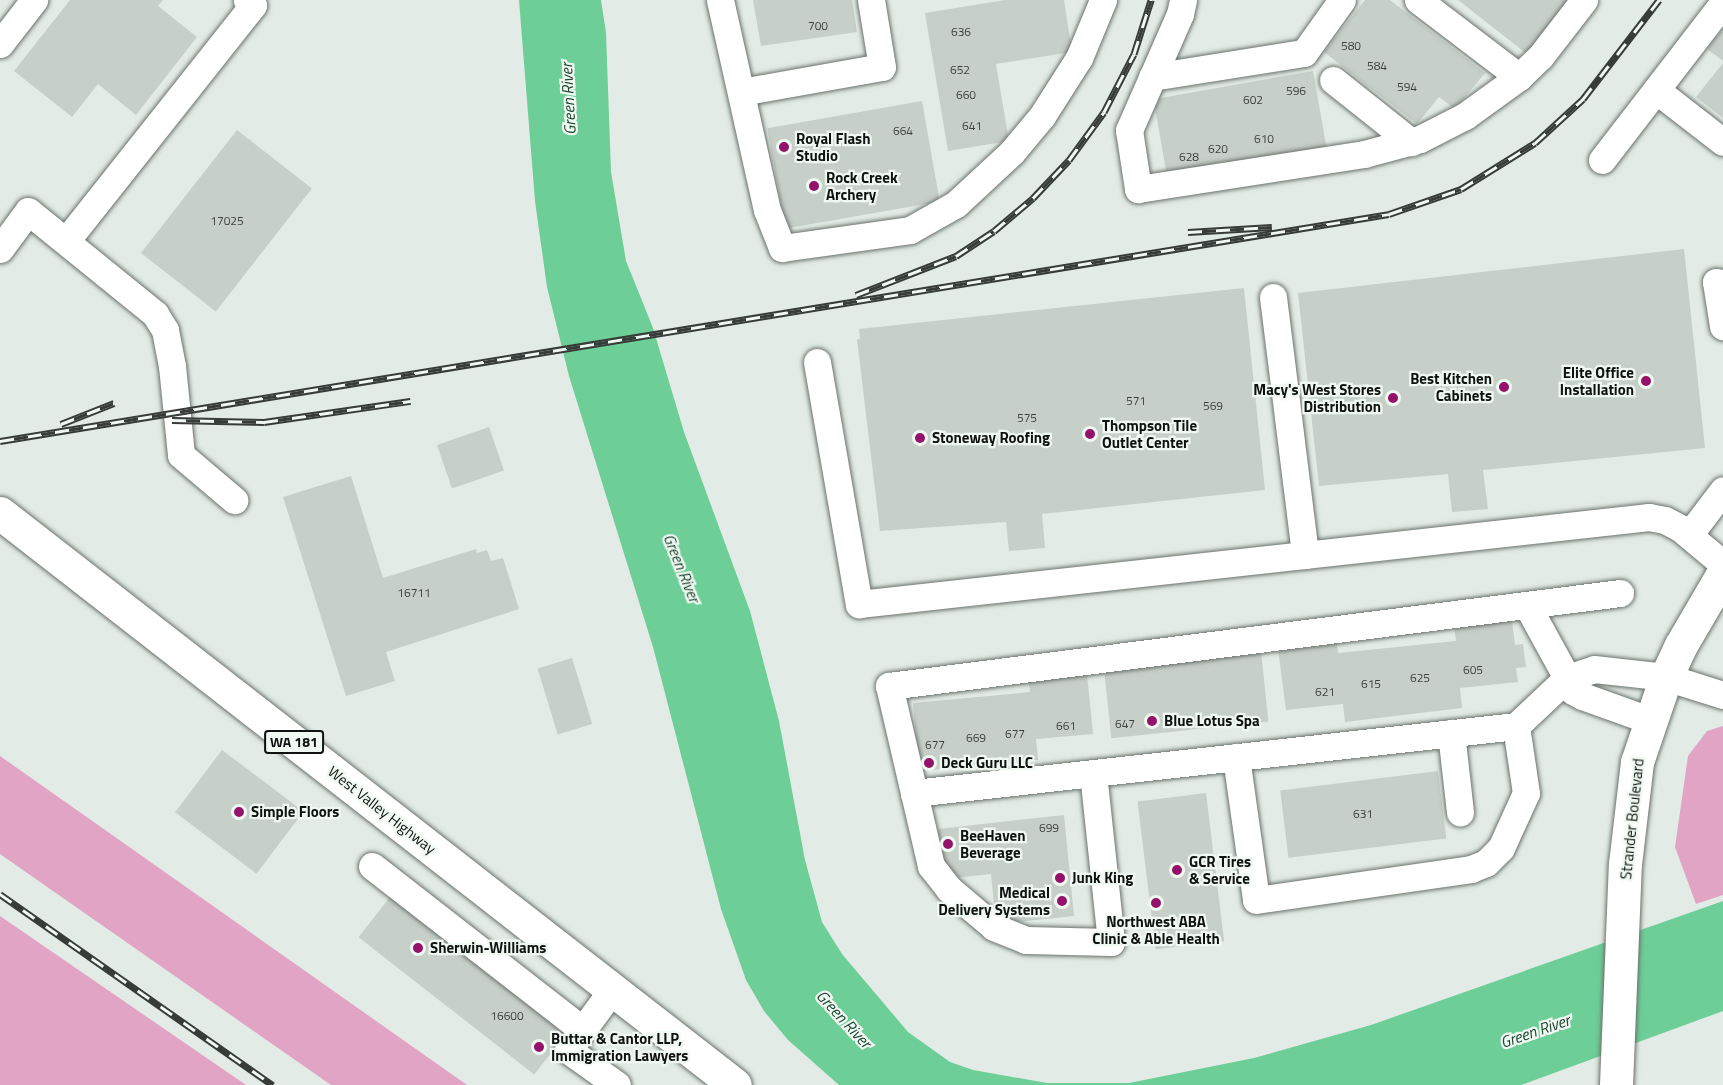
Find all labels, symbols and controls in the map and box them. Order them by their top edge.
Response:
house number: 700 [808,19,828,33]
house number: 636 [951,25,971,39]
house number: 580 [1341,39,1361,53]
house number: 584 [1367,59,1387,73]
water label: Green River [557,62,579,136]
house number: 652 [950,63,970,77]
house number: 594 [1397,80,1417,94]
house number: 596 [1286,84,1306,98]
house number: 660 [956,88,976,102]
house number: 602 [1243,93,1263,107]
house number: 641 [962,119,982,133]
house number: 664 [893,124,913,138]
place label: Royal Flash Studio [796,129,870,164]
house number: 610 [1254,132,1274,146]
marker: Royal Flash Studio [777,140,791,154]
house number: 620 [1208,142,1228,156]
house number: 628 [1179,150,1199,164]
place label: Rock Creek Archery [826,168,898,203]
marker: Rock Creek Archery [807,179,821,193]
house number: 17025 [210,214,244,228]
place label: Elite Office Installation [1560,363,1634,398]
place label: Best Kitchen Cabinets [1410,369,1492,404]
marker: Elite Office Installation [1639,374,1653,388]
place label: Macy's West Stores Distribution [1253,380,1381,415]
marker: Best Kitchen Cabinets [1497,380,1511,394]
marker: Macy's West Stores Distribution [1386,391,1400,405]
house number: 571 [1126,394,1146,408]
house number: 569 [1203,399,1223,413]
house number: 575 [1017,411,1037,425]
place label: Thompson Tile Outlet Center [1102,416,1197,451]
marker: Thompson Tile Outlet Center [1083,427,1097,441]
place label: Stoneway Roofing [932,429,1050,447]
marker: Stoneway Roofing [913,431,927,445]
water label: Green River [660,531,704,605]
house number: 16711 [397,586,431,600]
house number: 605 [1463,663,1483,677]
house number: 625 [1410,671,1430,685]
house number: 615 [1361,677,1381,691]
house number: 621 [1315,685,1335,699]
place label: Blue Lotus Spa [1164,712,1260,730]
marker: Blue Lotus Spa [1145,714,1159,728]
house number: 647 [1115,717,1135,731]
house number: 661 [1056,719,1076,733]
house number: 677 [1005,727,1025,741]
road number: WA 181 [264,731,324,753]
house number: 669 [966,731,986,745]
house number: 677 [925,738,945,752]
place label: Deck Guru LLC [941,754,1033,772]
marker: Deck Guru LLC [922,756,936,770]
street label: Strander Boulevard [1617,758,1647,880]
street label: West Valley Highway [324,762,440,858]
place label: Simple Floors [251,803,339,821]
marker: Simple Floors [232,805,246,819]
house number: 631 [1353,807,1373,821]
house number: 699 [1039,821,1059,835]
place label: BeeHaven Beverage [960,826,1025,861]
marker: BeeHaven Beverage [941,837,955,851]
place label: GCR Tires & Service [1189,852,1251,887]
marker: GCR Tires & Service [1170,863,1184,877]
place label: Junk King [1072,869,1133,887]
marker: Junk King [1053,871,1067,885]
place label: Medical Delivery Systems [938,883,1050,918]
marker: Medical Delivery Systems [1055,894,1069,908]
marker: Northwest ABA Clinic & Able Health [1149,896,1163,910]
place label: Northwest ABA Clinic & Able Health [1092,912,1220,947]
place label: Sherwin-Williams [430,939,546,957]
marker: Sherwin-Williams [411,941,425,955]
water label: Green River [812,986,876,1052]
house number: 16600 [490,1009,524,1023]
water label: Green River [1498,1010,1572,1052]
place label: Buttar & Cantor LLP, Immigration Lawyers [551,1029,688,1064]
marker: Buttar & Cantor LLP, Immigration Lawyers [532,1040,546,1054]

